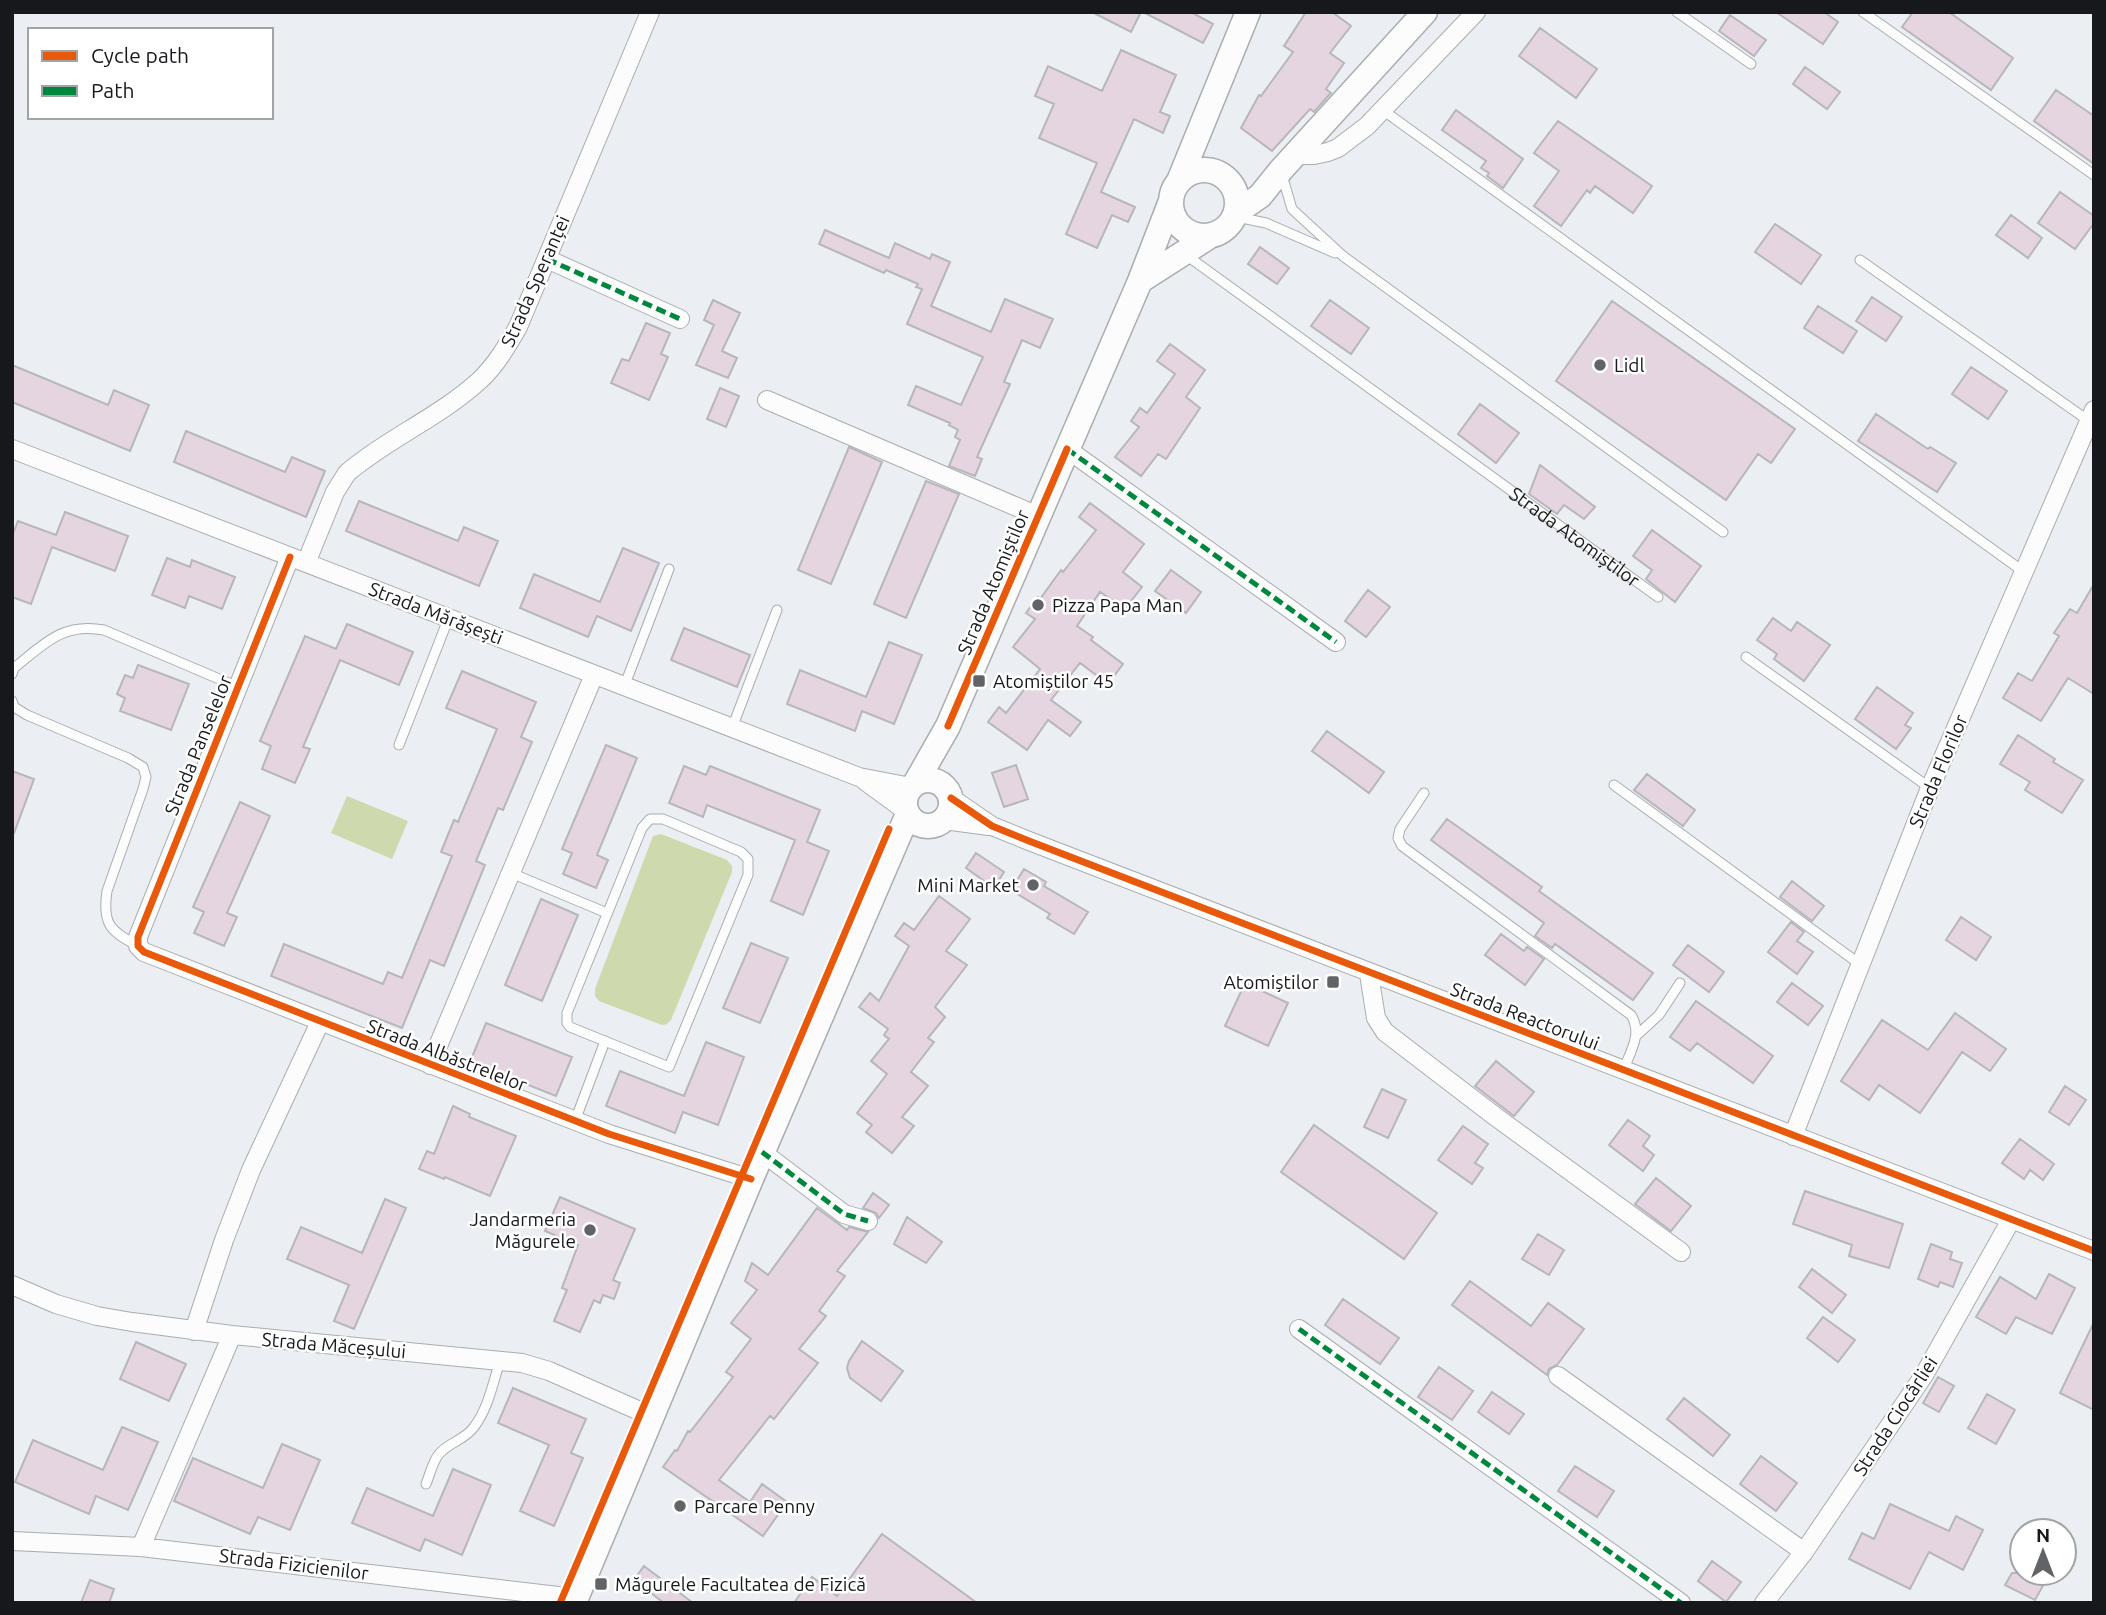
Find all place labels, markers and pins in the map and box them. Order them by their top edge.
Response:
place label: Lidl [1614,354,1644,376]
marker: Lidl [1592,357,1608,373]
place label: Pizza Papa Man [1052,594,1183,616]
marker: Pizza Papa Man [1030,597,1046,613]
place label: Atomiștilor 45 [993,670,1114,692]
marker: Atomiștilor 45 [971,673,987,689]
place label: Mini Market [917,874,1020,896]
marker: Mini Market [1025,877,1041,893]
place label: Atomiștilor [1223,971,1319,993]
marker: Atomiștilor [1325,974,1341,990]
place label: Jandarmeria Măgurele [469,1208,576,1252]
marker: Jandarmeria Măgurele [582,1222,598,1238]
place label: Parcare Penny [694,1495,815,1517]
marker: Parcare Penny [672,1498,688,1514]
place label: Măgurele Facultatea de Fizică [615,1573,866,1595]
marker: Măgurele Facultatea de Fizică [593,1576,609,1592]

